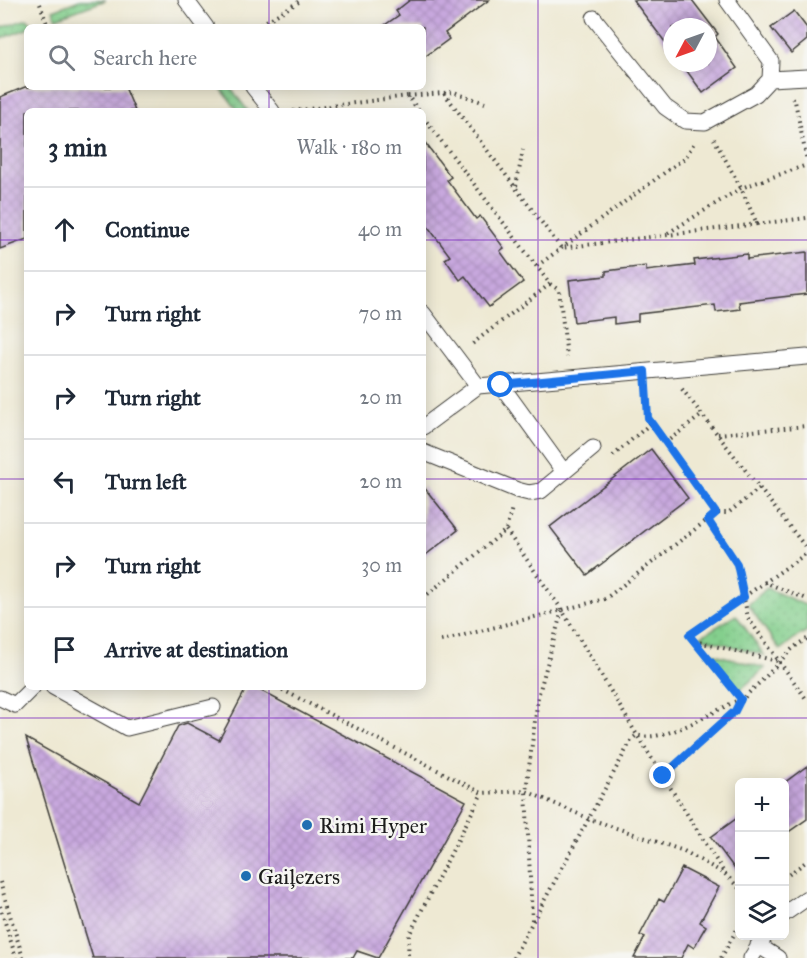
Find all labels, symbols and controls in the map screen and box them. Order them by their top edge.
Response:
north arrow [663,18,717,72]
search box [24,24,426,90]
icon: search [45,41,78,74]
text: Search here [93,44,197,71]
text: 3 min [48,131,107,163]
text: Walk · 180 m [297,135,402,159]
icon: ahead [48,213,81,246]
text: Continue [105,216,190,243]
text: 40 m [358,217,402,241]
icon: right [48,297,81,330]
text: Turn right [105,300,201,327]
text: 70 m [359,301,402,325]
route start [487,371,513,397]
icon: right [48,381,81,414]
text: Turn right [105,384,201,411]
text: 20 m [359,385,402,409]
icon: left [48,465,81,498]
text: Turn left [105,468,187,495]
text: 20 m [359,469,402,493]
icon: right [48,549,81,582]
text: Turn right [105,552,201,579]
text: 30 m [361,553,402,577]
icon: arrive [48,633,81,666]
text: Arrive at destination [105,636,288,663]
route end [649,762,675,788]
map controls [735,778,789,940]
button: + [735,778,789,832]
place label: Rimi Hyper [319,812,428,839]
marker: Rimi Hyper [300,818,314,832]
button: − [735,832,789,886]
place label: Gaiļezers [258,863,340,890]
marker: Gaiļezers [239,869,253,883]
button: layers [735,886,789,940]

